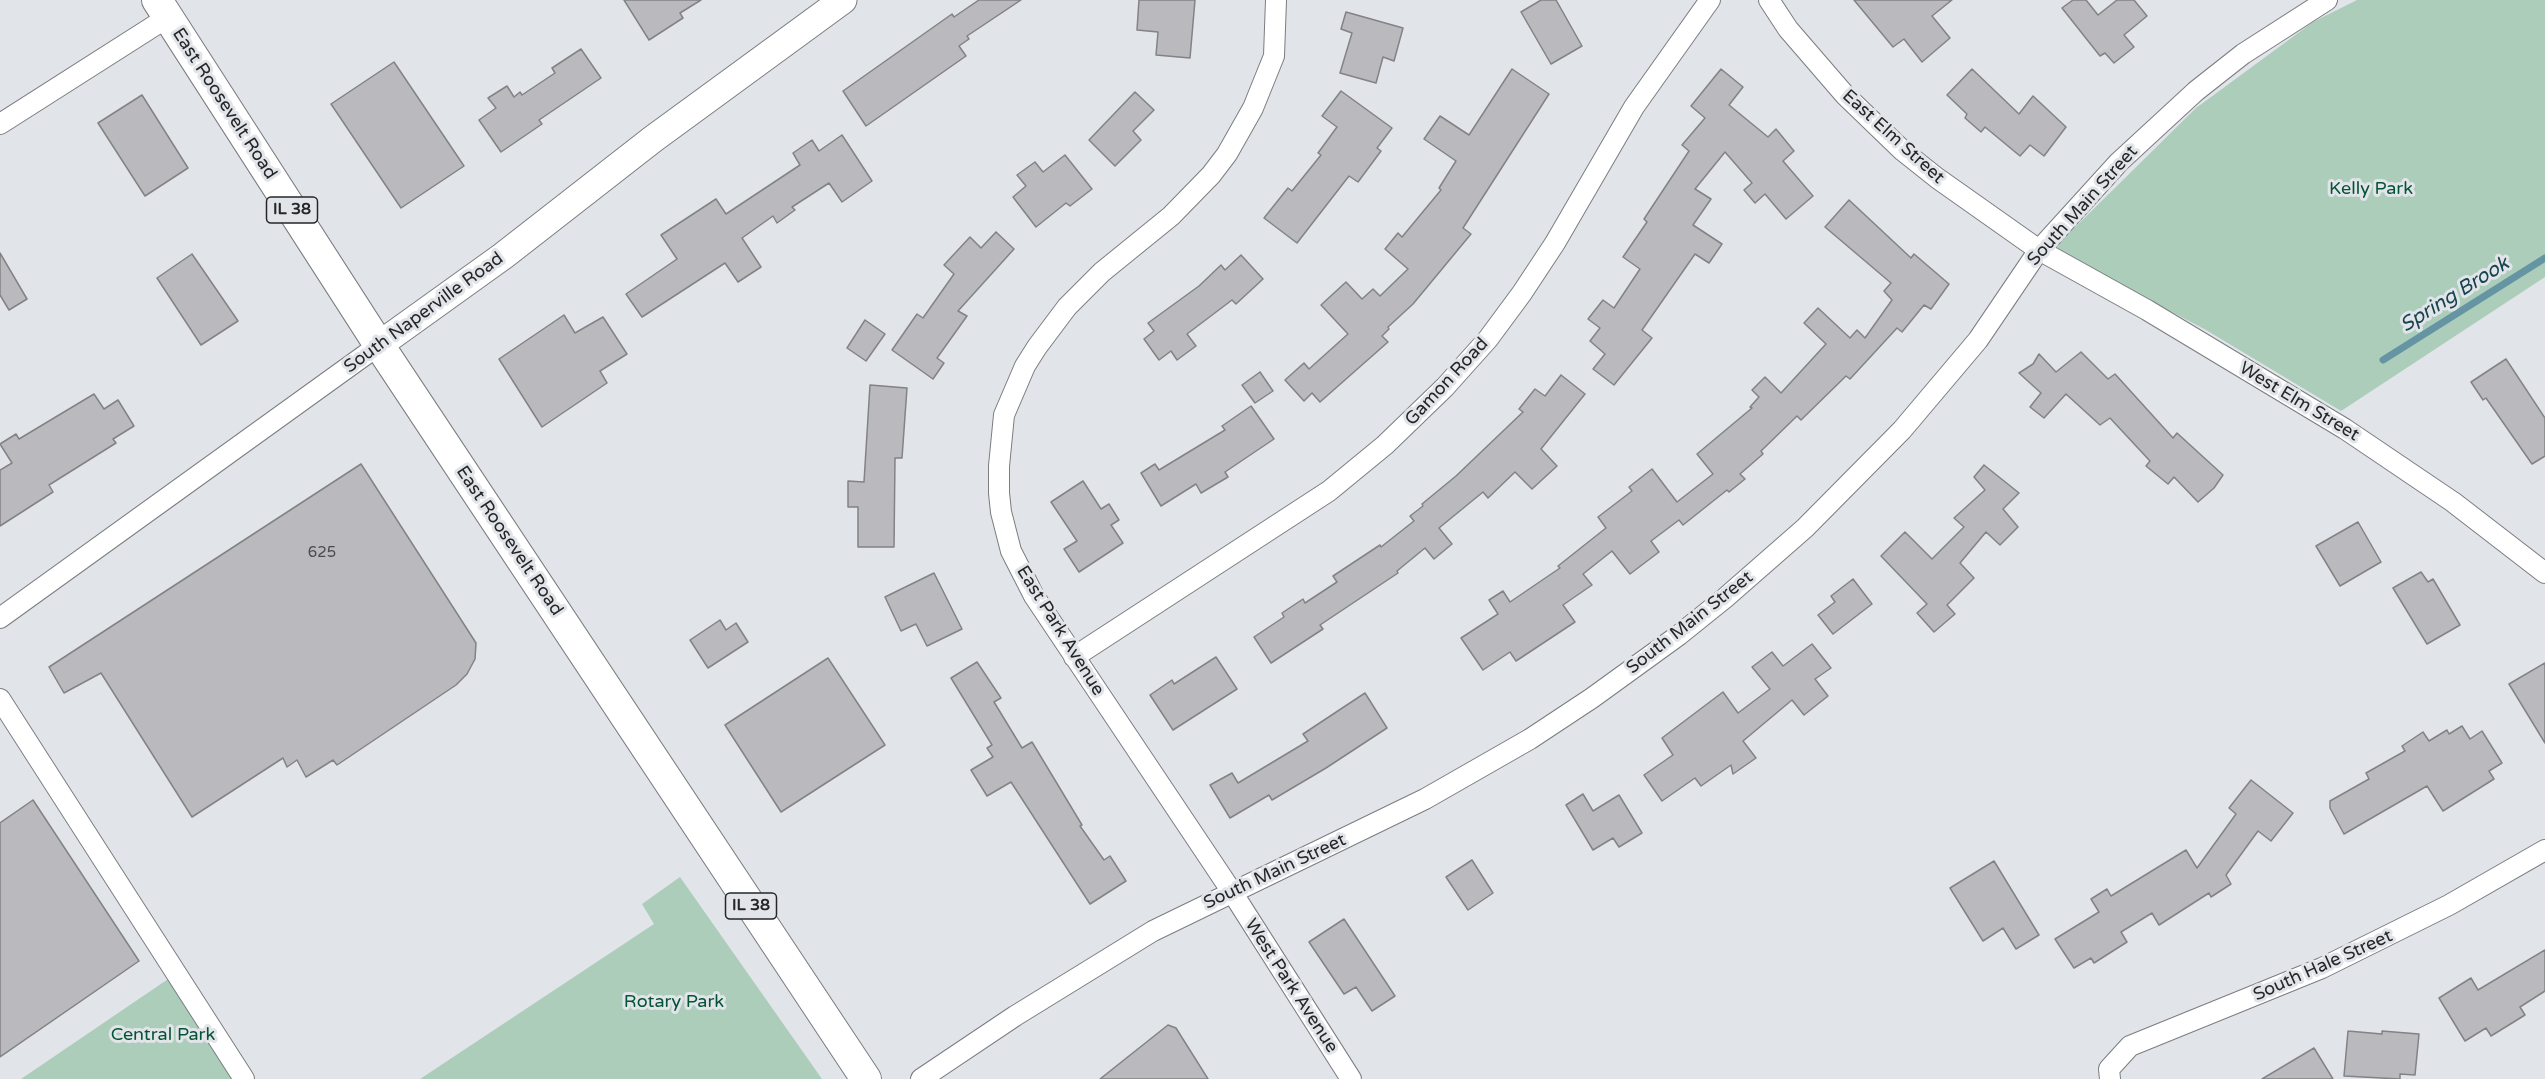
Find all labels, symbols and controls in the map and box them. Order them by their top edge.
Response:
street label: East Roosevelt Road [167,24,281,184]
street label: East Elm Street [1837,85,1949,189]
street label: South Main Street [2023,141,2143,271]
park label: Kelly Park [2329,178,2413,200]
road number: IL 38 [266,197,318,223]
street label: South Naperville Road [340,248,508,378]
water label: Spring Brook [2396,252,2514,338]
street label: Gamon Road [1401,334,1493,430]
street label: West Elm Street [2235,358,2363,446]
street label: East Roosevelt Road [451,462,567,620]
house number: 625 [308,544,336,562]
street label: East Park Avenue [1011,562,1109,700]
street label: South Main Street [1622,567,1758,679]
street label: South Main Street [1200,830,1350,914]
road number: IL 38 [726,893,777,919]
street label: West Park Avenue [1240,915,1342,1057]
street label: South Hale Street [2250,926,2396,1006]
park label: Rotary Park [624,991,724,1013]
park label: Central Park [111,1024,215,1046]

